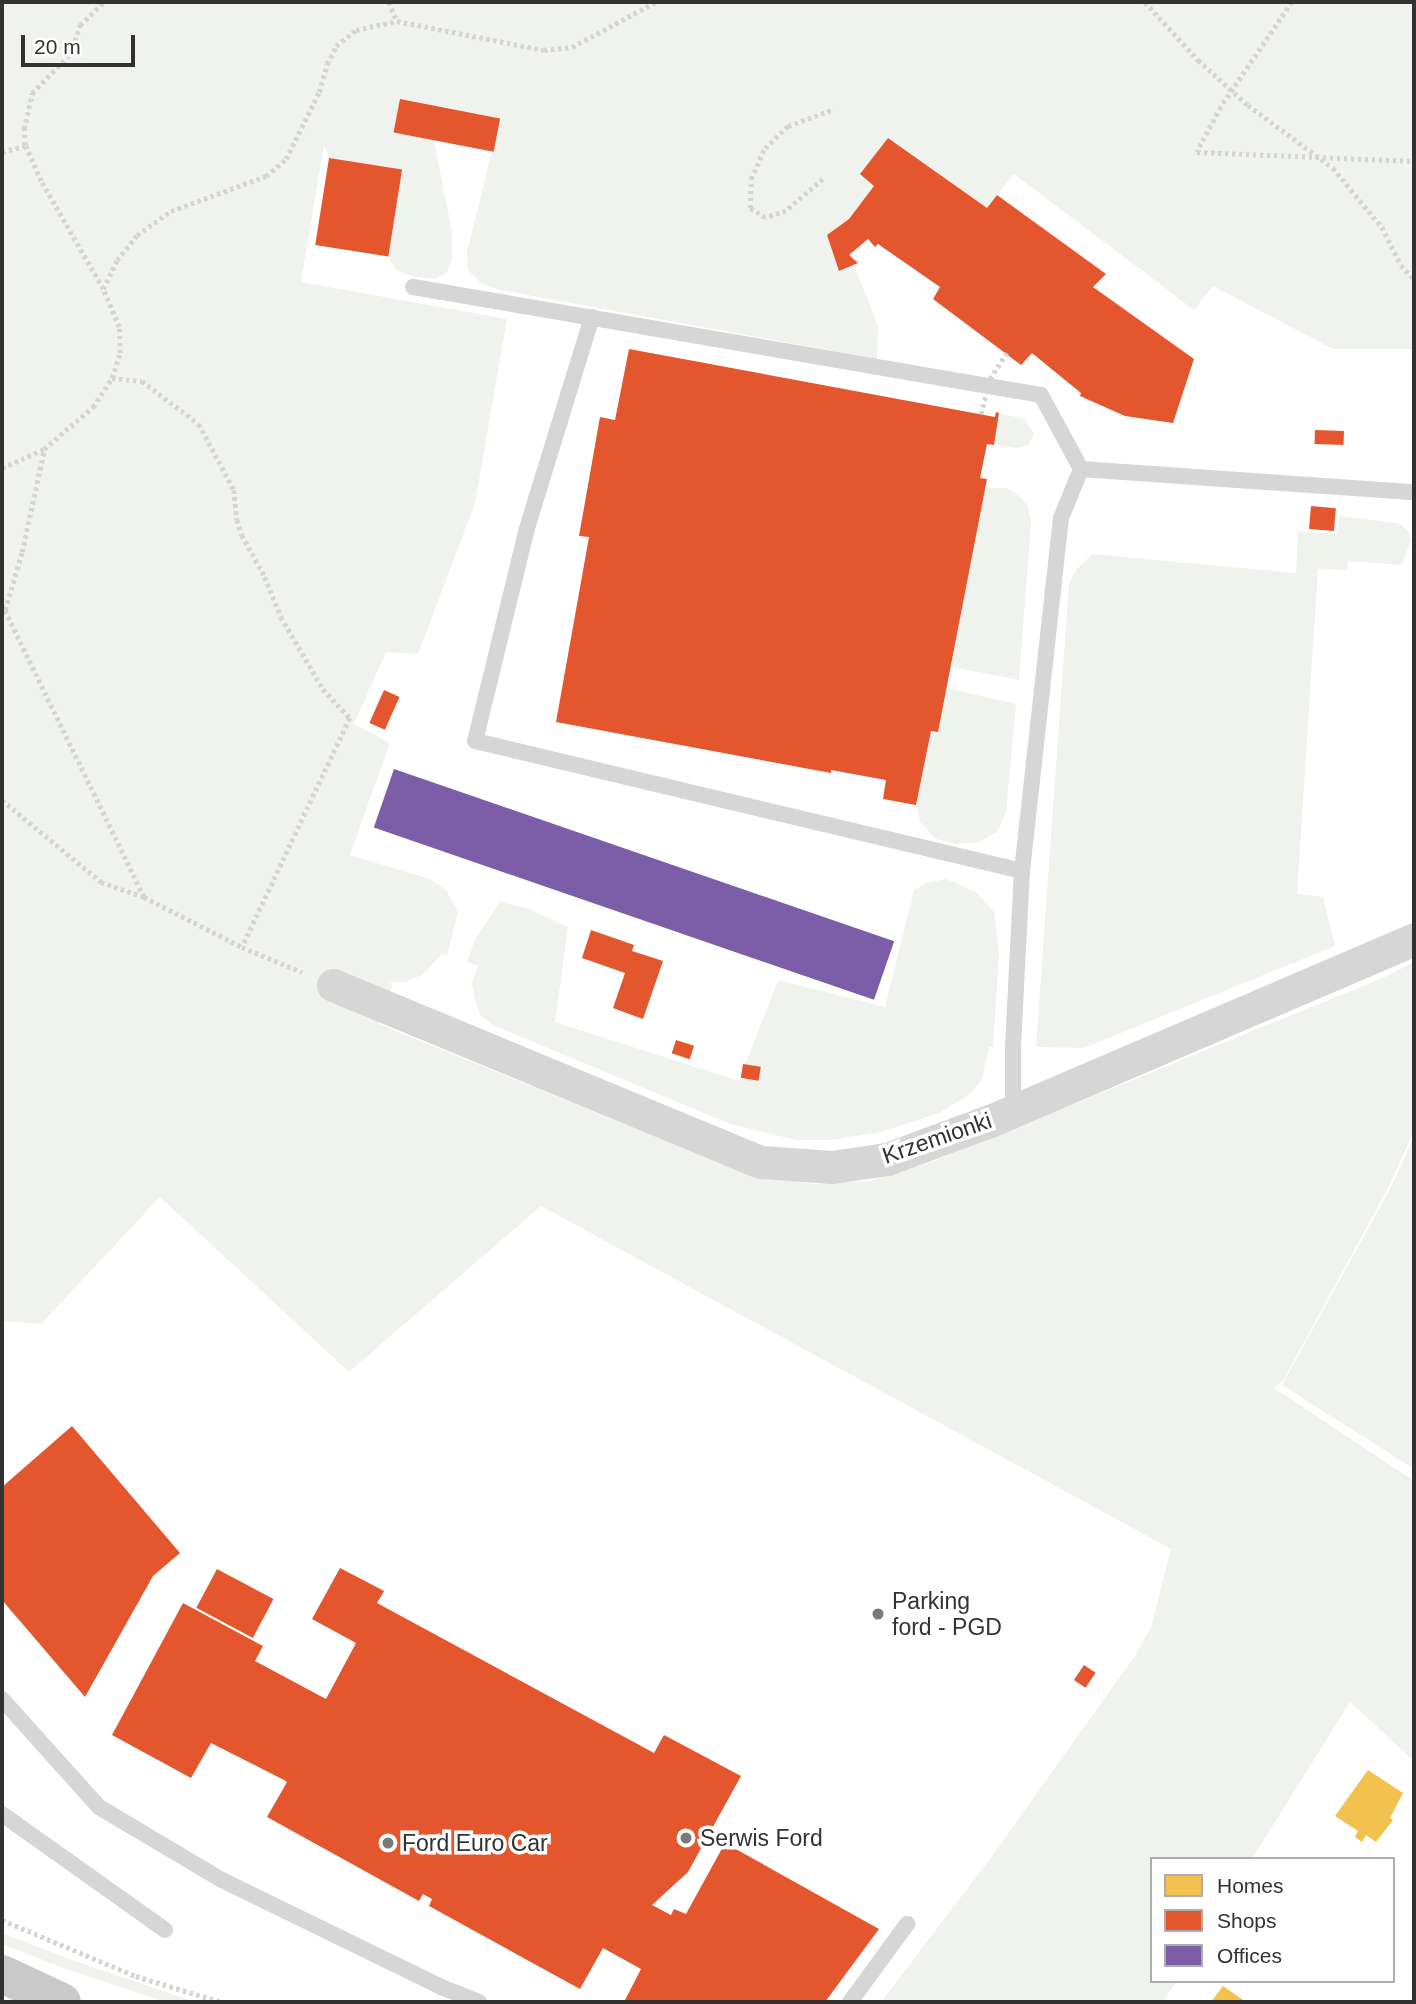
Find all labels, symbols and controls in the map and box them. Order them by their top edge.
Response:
scale bar [24,21,138,65]
text: 20 m [34,35,81,58]
street label: Krzemionki [879,1106,995,1170]
place label: Parking ford - PGD [892,1587,1002,1641]
marker: Parking ford - PGD [870,1606,886,1622]
place label: Serwis Ford [700,1824,823,1852]
place label: Ford Euro Car [402,1829,548,1857]
marker: Serwis Ford [678,1830,694,1846]
marker: Ford Euro Car [380,1835,396,1851]
legend [1150,1857,1395,1983]
text: Homes [1217,1874,1284,1897]
text: Shops [1217,1909,1277,1932]
text: Offices [1217,1944,1282,1967]

